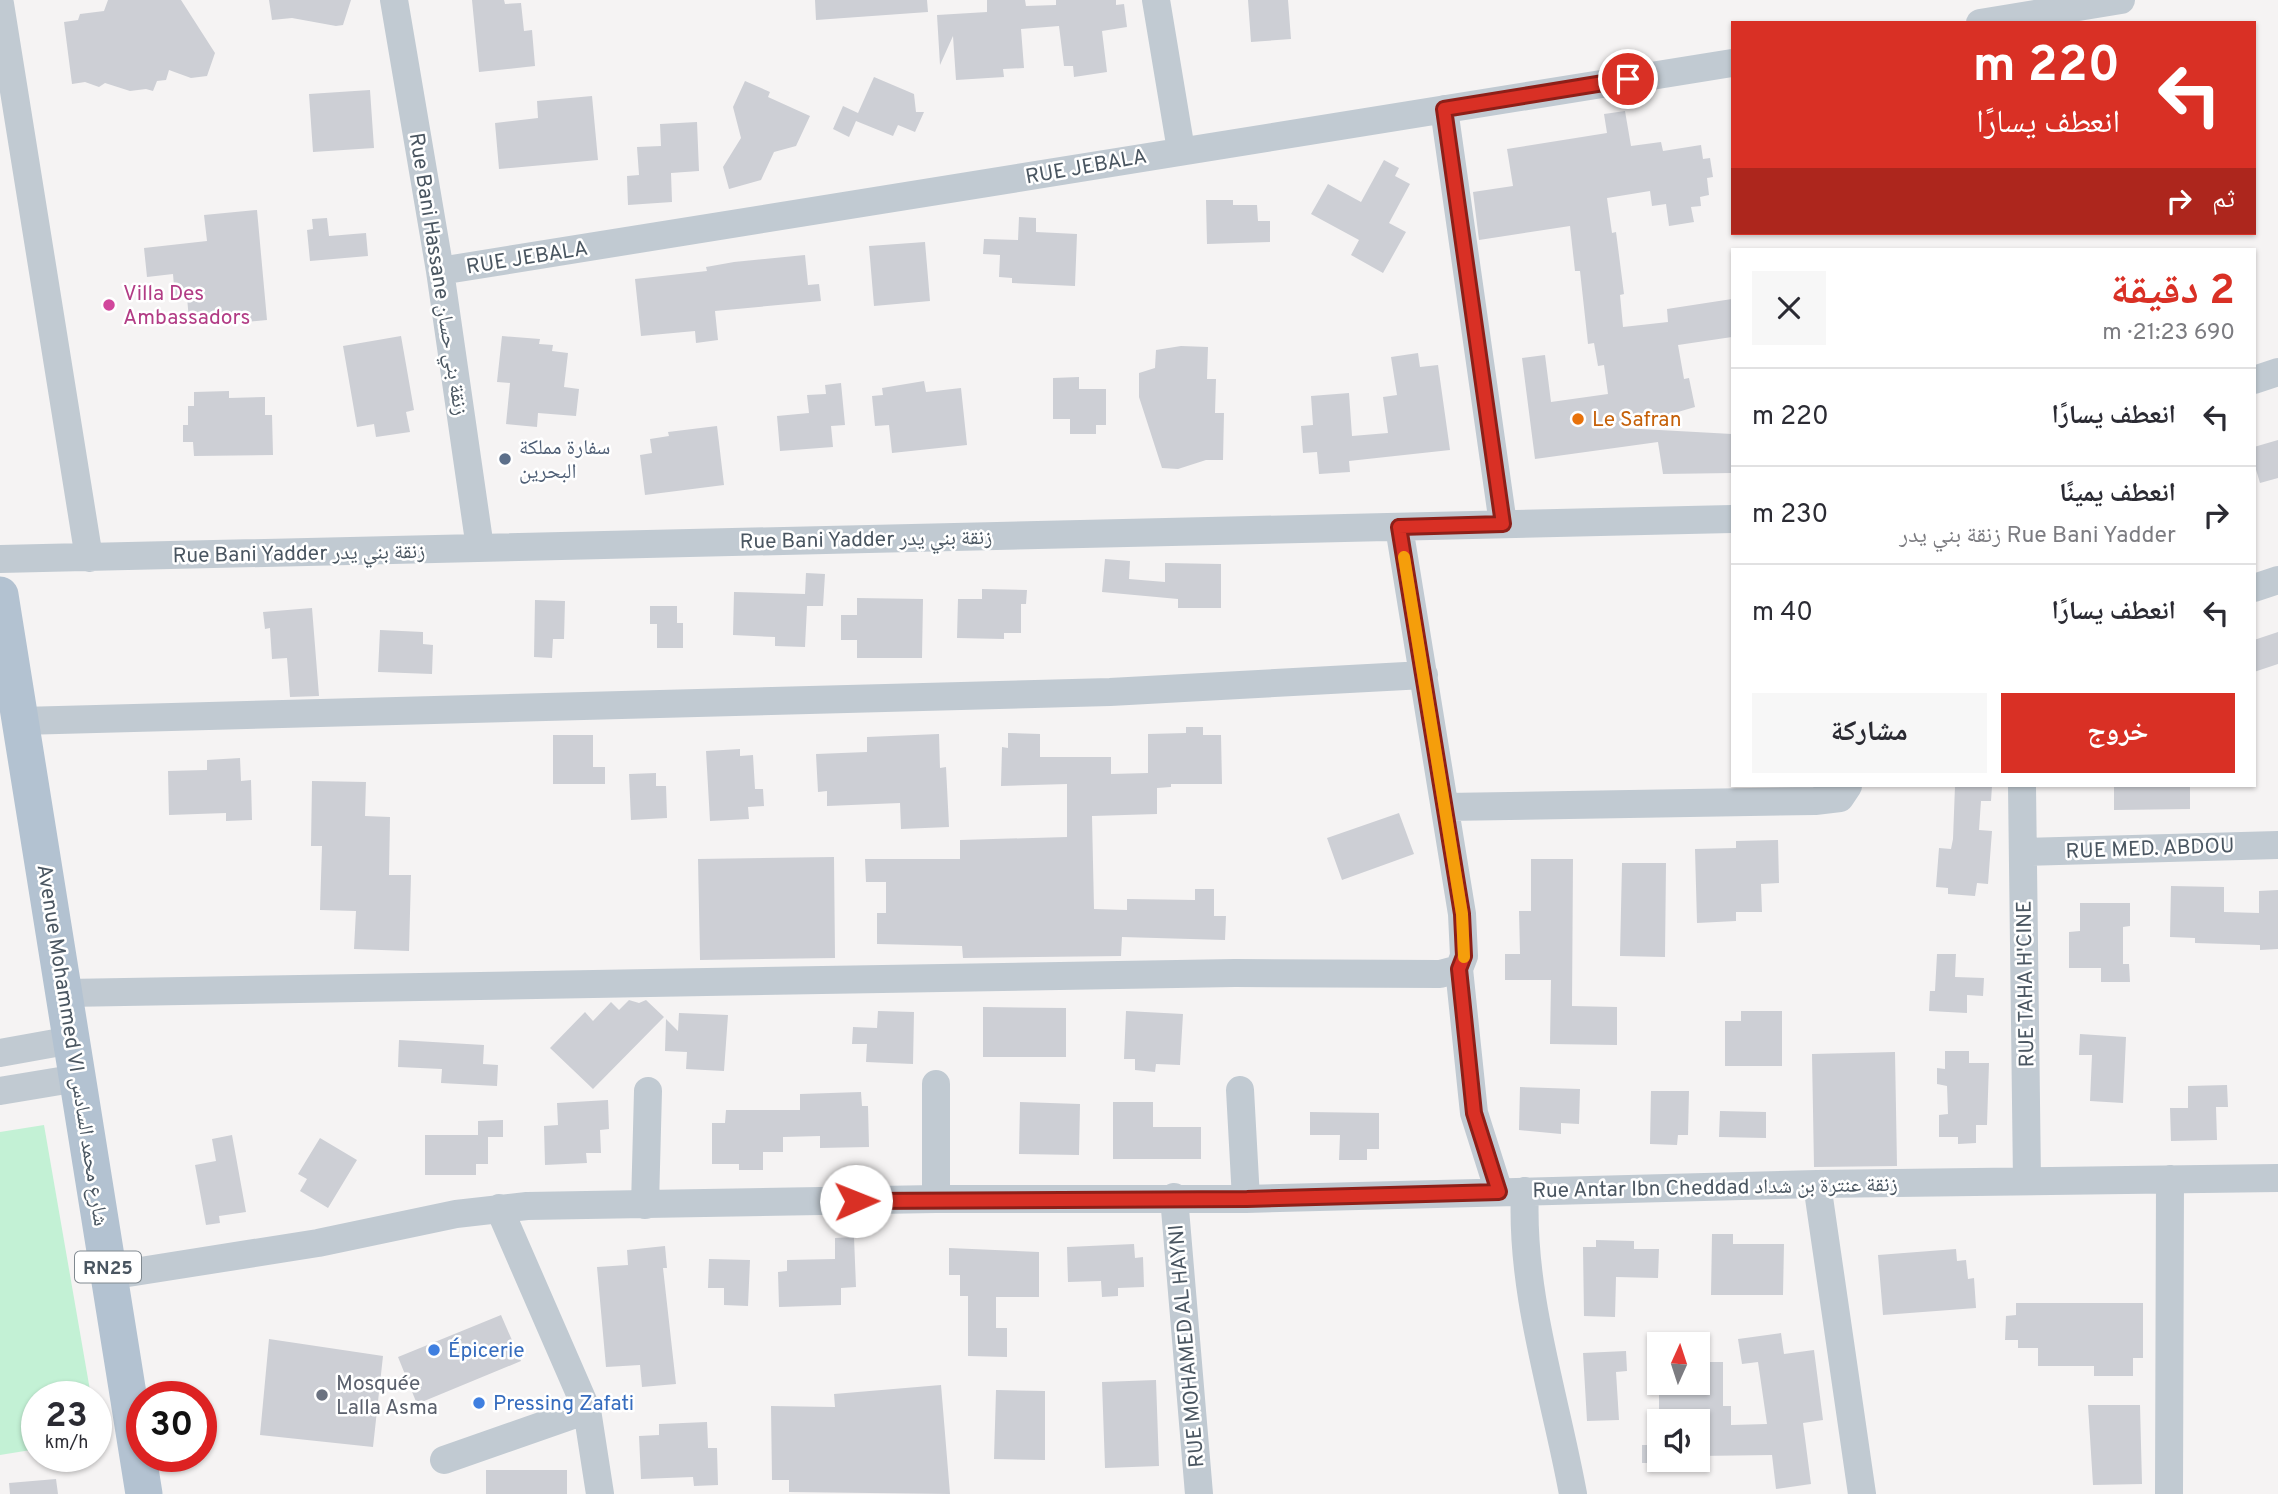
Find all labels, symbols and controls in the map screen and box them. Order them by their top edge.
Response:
text: 220 m [1973,37,2120,99]
pin [1598,49,1658,109]
icon: left [2144,49,2235,140]
icon: arrive [1609,60,1647,98]
text: انعطف يسارًا [1976,104,2120,144]
street label: Rue Bani Hassane زنقة بني حسان [401,131,473,418]
street label: RUE JEBALA [1023,144,1149,191]
icon: right [2160,182,2198,220]
text: ثم [2212,184,2235,217]
street label: RUE JEBALA [464,236,590,281]
text: 2 دقيقة [2111,266,2235,319]
button: close [1752,271,1826,345]
place label: Villa Des Ambassadors [123,281,250,332]
marker: Villa Des Ambassadors [101,297,117,313]
text: 690 m · 21:23 [2102,319,2235,348]
icon: left [2197,398,2235,436]
text: انعطف يسارًا [2052,400,2176,433]
text: 220 m [1752,401,1829,434]
place label: Le Safran [1592,407,1681,434]
marker: Le Safran [1570,411,1586,427]
place label: سفارة مملكة البحرين [519,435,610,486]
marker: سفارة مملكة البحرين [497,451,513,467]
text: انعطف يمينًا [2059,478,2176,511]
icon: right [2197,496,2235,534]
text: 230 m [1752,499,1828,532]
text: Rue Bani Yadder زنقة بني يدر [1899,522,2176,551]
street label: Rue Bani Yadder زنقة بني يدر [739,525,993,558]
street label: Rue Bani Yadder زنقة بني يدر [172,539,426,572]
icon: left [2197,594,2235,632]
text: انعطف يسارًا [2052,596,2176,629]
text: 40 m [1752,597,1813,630]
button: مشاركة [1752,693,1987,773]
button: خروج [2001,693,2235,773]
street label: RUE MED. ABDOU [2065,833,2235,866]
street label: Avenue Mohammed VI شارع محمد السادس [30,862,113,1228]
street label: RUE TAHA H'CINE [2012,900,2041,1068]
position arrow [819,1164,893,1238]
street label: Rue Antar Ibn Cheddad زنقة عنترة بن شداد [1532,1172,1898,1205]
street label: RUE MOHAMED AL HAYNI [1163,1223,1212,1469]
road number: RN25 [75,1252,141,1282]
north arrow [1647,1332,1710,1395]
map controls [1647,1332,1710,1472]
place label: Épicerie [448,1337,525,1365]
marker: Épicerie [426,1342,442,1358]
place label: Mosquée Lalla Asma [336,1371,438,1422]
speed limit sign: 30 [126,1381,217,1472]
marker: Mosquée Lalla Asma [314,1387,330,1403]
place label: Pressing Zafati [493,1391,634,1418]
text: 23 [45,1395,88,1439]
marker: Pressing Zafati [471,1395,487,1411]
button: sound [1647,1409,1710,1472]
text: km/h [45,1432,88,1455]

